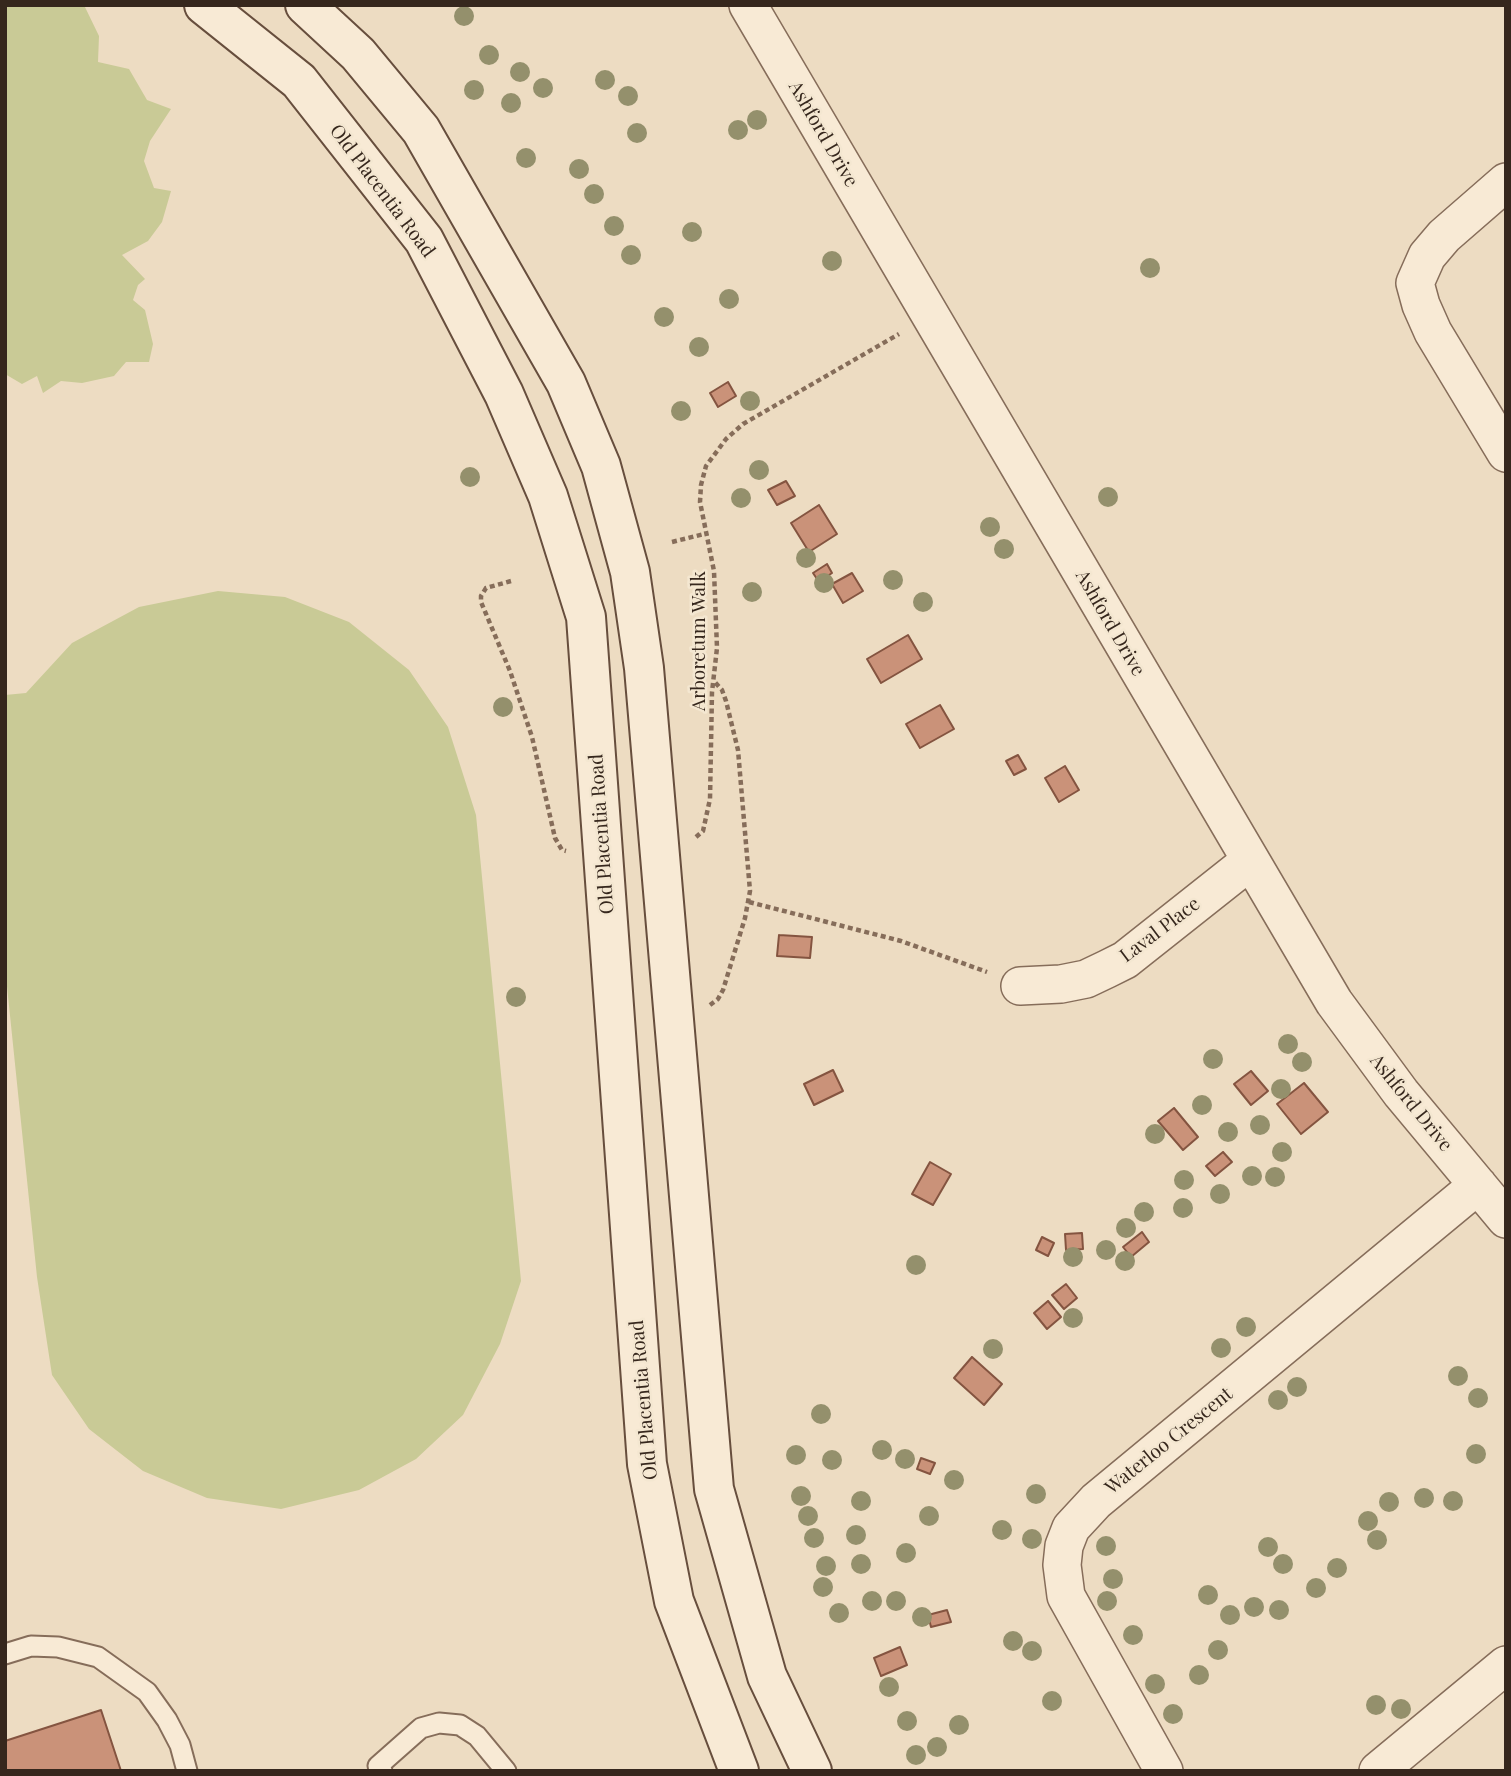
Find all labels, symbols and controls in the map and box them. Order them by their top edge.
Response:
street label: Ashford Drive [784,77,862,191]
street label: Old Placentia Road [325,120,439,262]
street label: Ashford Drive [1071,566,1149,680]
street label: Arboretum Walk [688,571,710,711]
street label: Old Placentia Road [585,753,619,915]
street label: Laval Place [1116,893,1204,967]
street label: Ashford Drive [1365,1050,1457,1156]
street label: Old Placentia Road [626,1319,662,1481]
street label: Waterloo Crescent [1101,1383,1237,1499]

